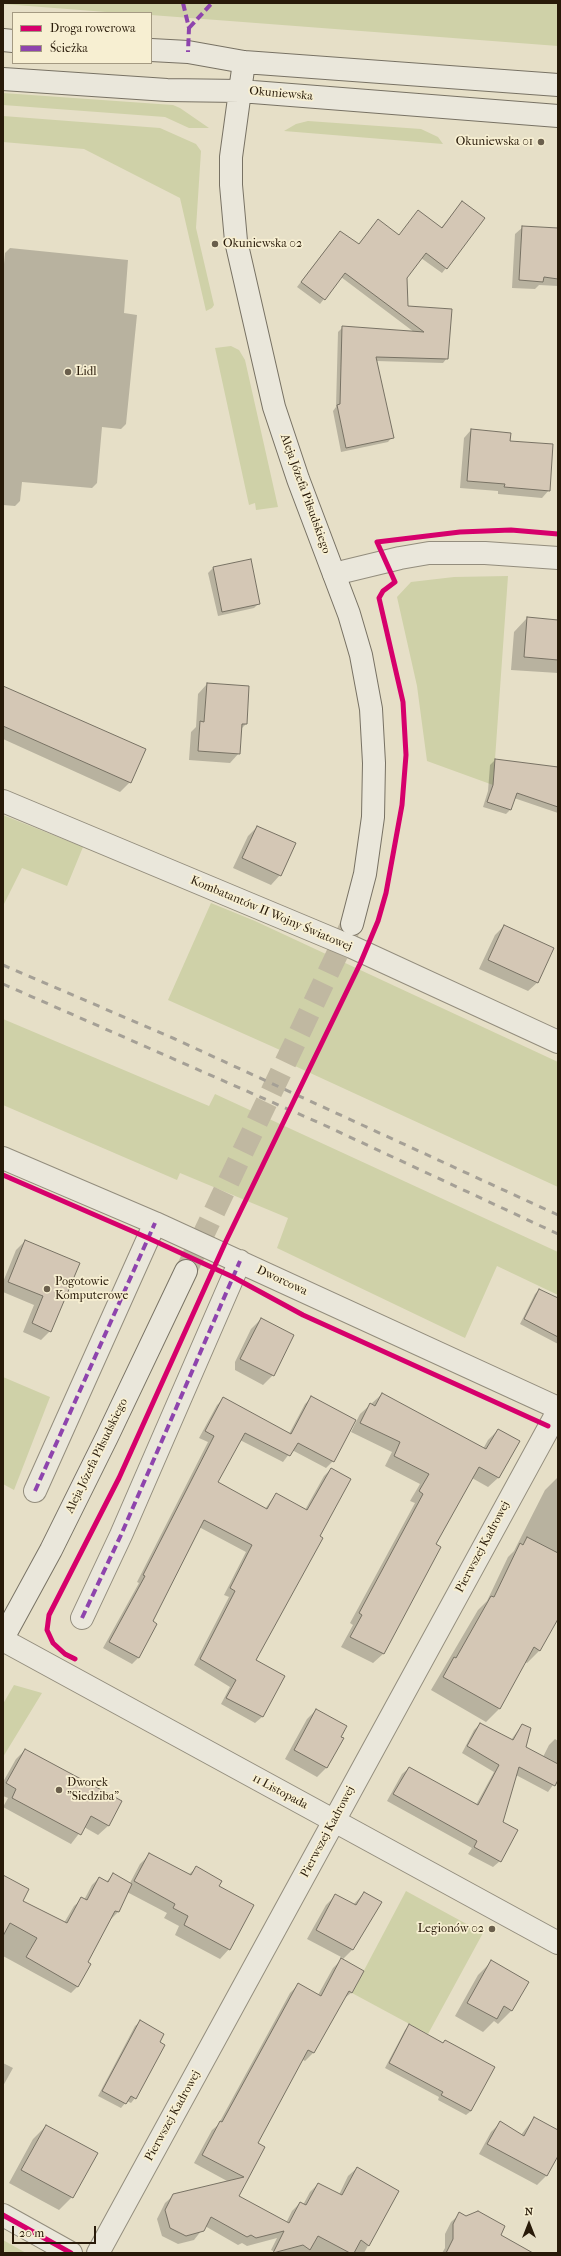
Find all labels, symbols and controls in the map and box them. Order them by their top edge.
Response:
legend [12,12,152,64]
text: Droga rowerowa [50,21,136,35]
text: Ścieżka [50,41,88,55]
street label: Okuniewska [249,84,313,104]
place label: Okuniewska 01 [456,135,533,149]
marker: Okuniewska 01 [536,137,546,147]
place label: Okuniewska 02 [223,237,302,251]
marker: Okuniewska 02 [210,239,220,249]
place label: Lidl [76,365,97,379]
marker: Lidl [63,367,73,377]
street label: Aleja Józefa Piłsudskiego [277,432,333,556]
street label: Kombatantów II Wojny Światowej [188,873,354,955]
street label: Dworcowa [254,1263,310,1299]
place label: Pogotowie Komputerowe [55,1275,128,1303]
marker: Pogotowie Komputerowe [42,1284,52,1294]
street label: Aleja Józefa Piłsudskiego [63,1396,131,1516]
street label: Pierwszej Kadrowej [453,1499,513,1595]
street label: 11 Listopada [250,1771,310,1813]
place label: Dworek "Siedziba" [67,1776,119,1804]
street label: Pierwszej Kadrowej [298,1784,358,1880]
marker: Dworek "Siedziba" [54,1785,64,1795]
place label: Legionów 02 [418,1922,484,1936]
marker: Legionów 02 [487,1924,497,1934]
street label: Pierwszej Kadrowej [142,2068,204,2164]
north arrow [509,2204,549,2244]
text: N [525,2205,533,2218]
scale bar [14,2218,98,2244]
text: 20 m [19,2226,44,2240]

